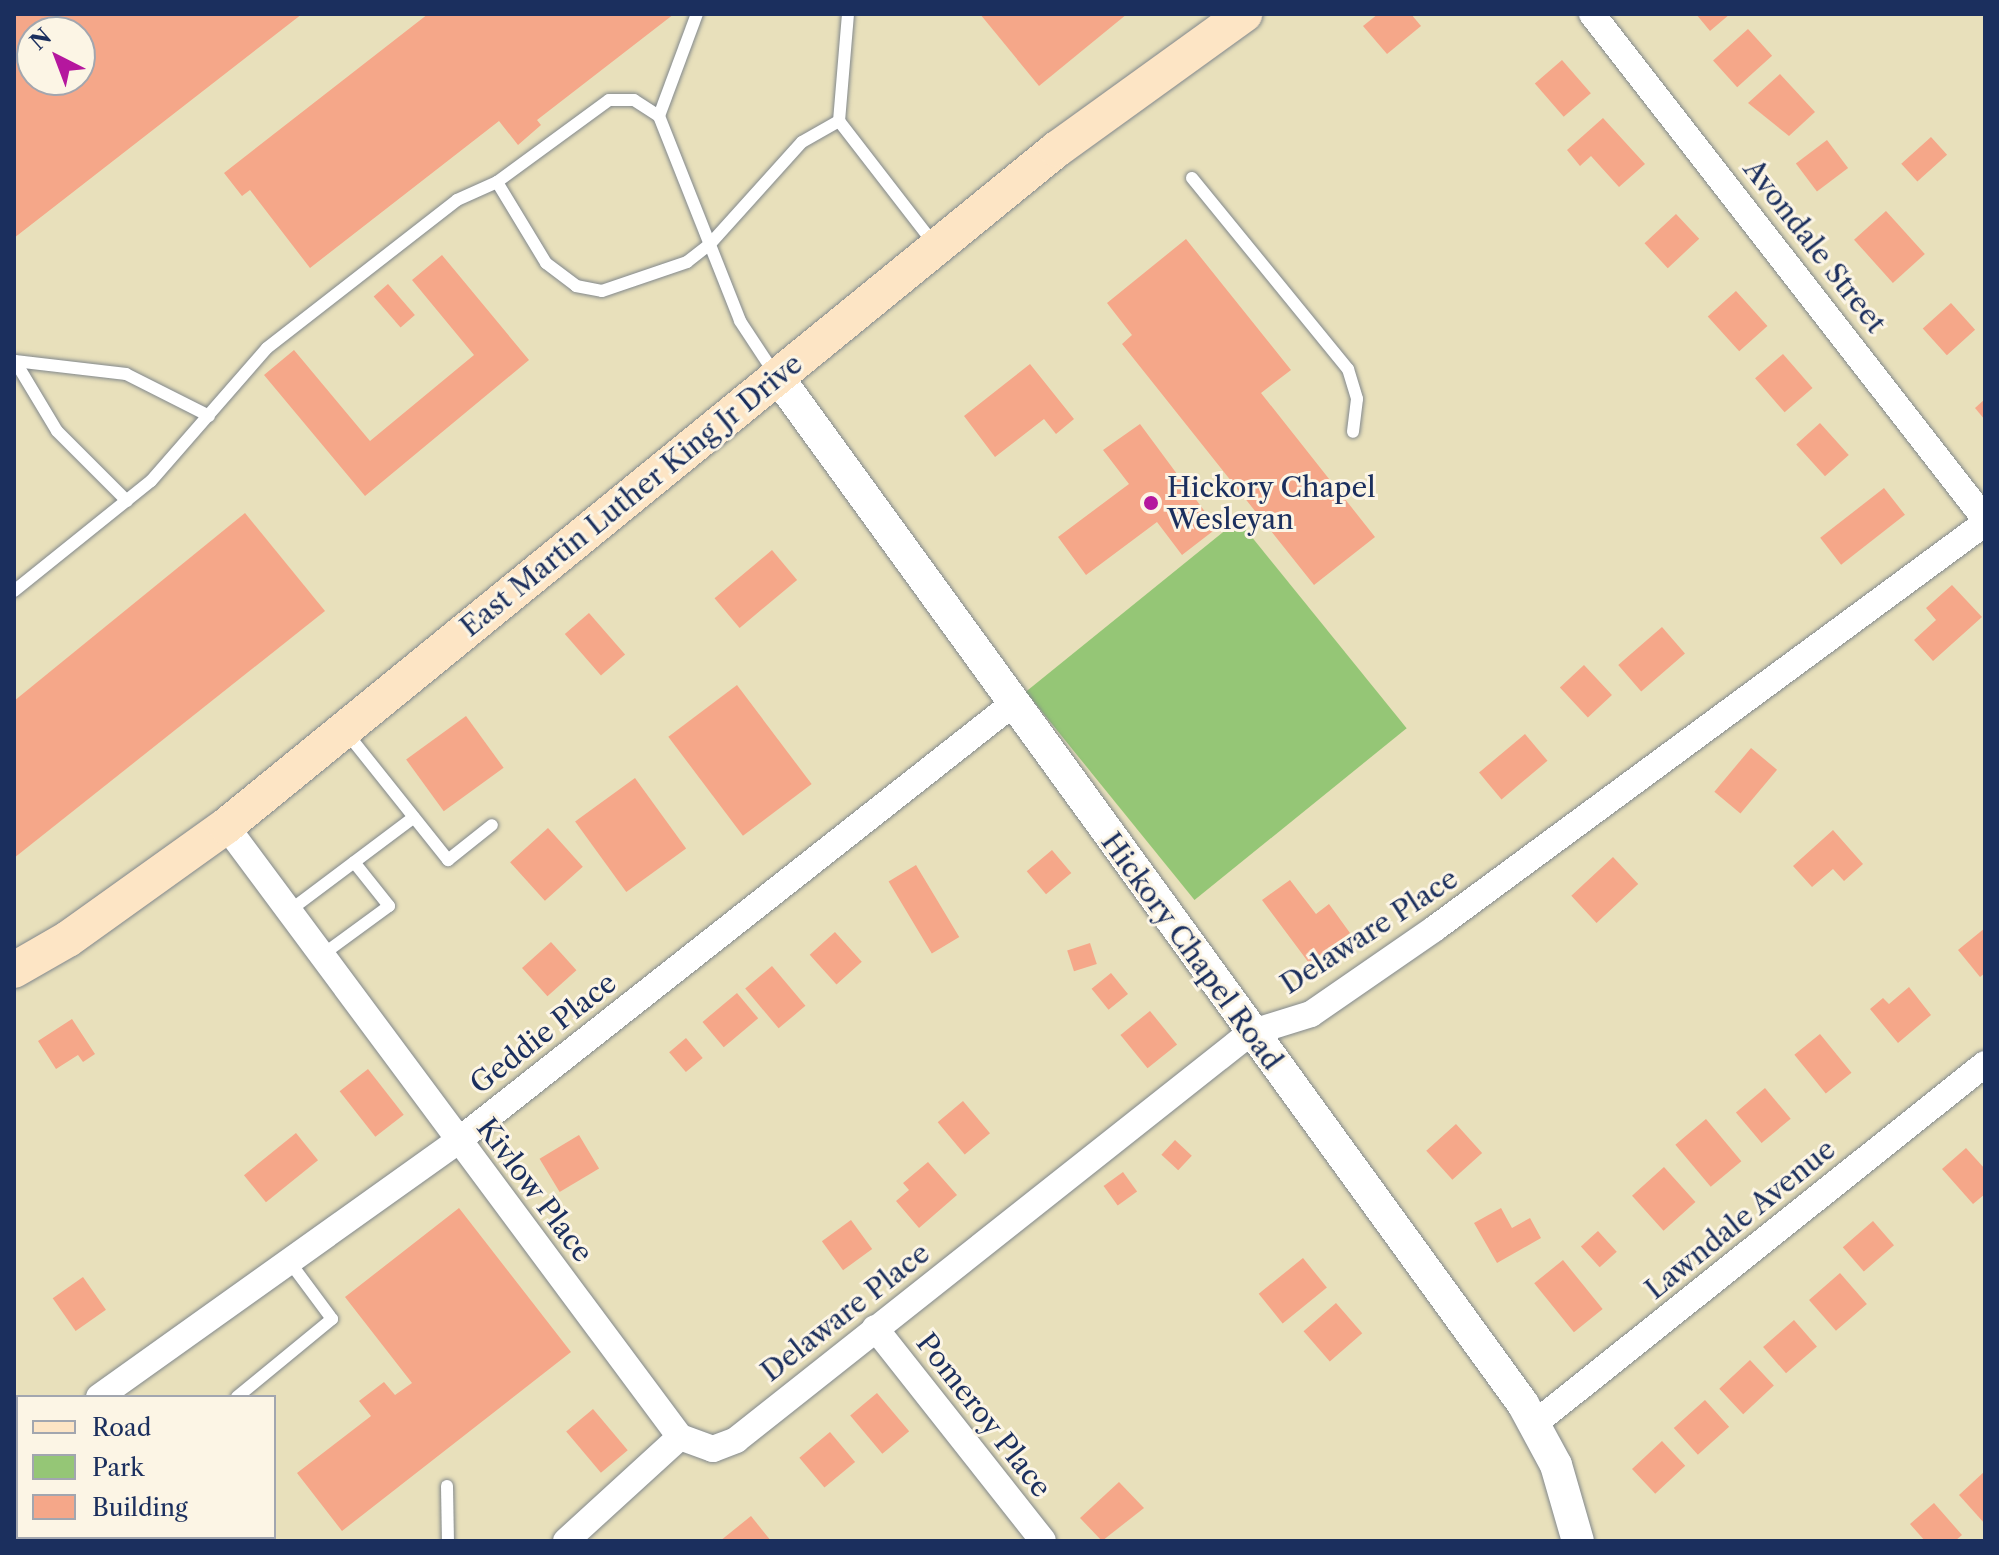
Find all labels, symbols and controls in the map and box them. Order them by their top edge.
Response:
north arrow [16,16,96,96]
text: N [25,23,57,56]
street label: Avondale Street [1737,153,1893,339]
street label: East Martin Luther King Jr Drive [453,346,809,644]
place label: Hickory Chapel Wesleyan [1167,470,1376,536]
marker: Hickory Chapel Wesleyan [1142,494,1160,512]
street label: Hickory Chapel Road [1094,825,1290,1077]
street label: Delaware Place [1274,861,1464,1001]
street label: Geddie Place [463,966,623,1100]
street label: Kivlow Place [470,1111,600,1269]
street label: Lawndale Avenue [1638,1132,1842,1306]
street label: Delaware Place [754,1236,936,1388]
street label: Pomeroy Place [909,1326,1059,1504]
legend [16,1395,276,1539]
text: Road [92,1413,151,1442]
text: Park [92,1453,144,1482]
text: Building [92,1493,188,1522]

